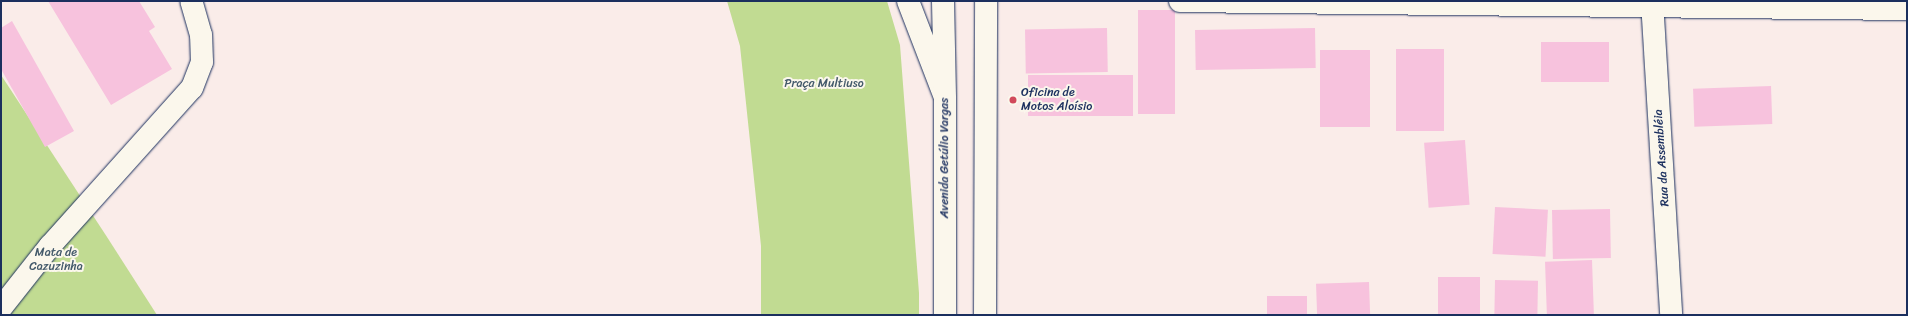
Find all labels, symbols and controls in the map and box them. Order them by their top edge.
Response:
park label: Praça Multiuso [784,77,864,91]
place label: Oficina de Motos Aloísio [1021,86,1092,114]
marker: Oficina de Motos Aloísio [1008,95,1018,105]
street label: Avenida Getúlio Vargas [938,98,952,218]
street label: Rua da Assembléia [1651,109,1673,207]
park label: Mata de Cazuzinha [29,246,83,274]

